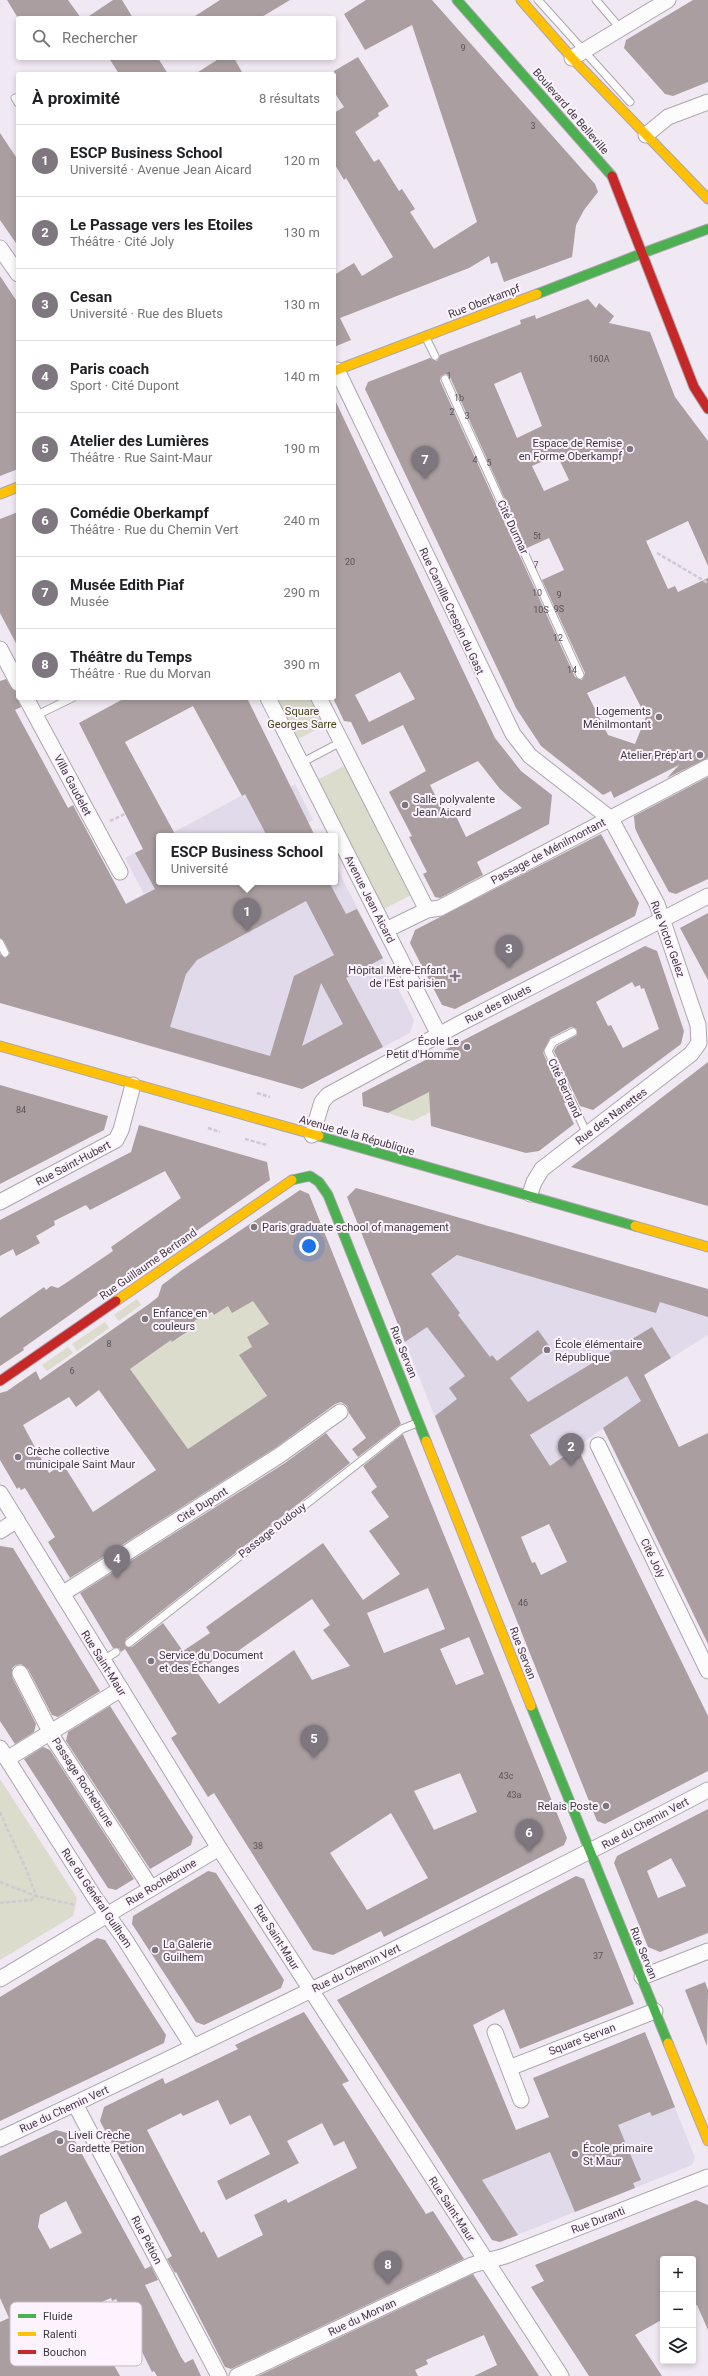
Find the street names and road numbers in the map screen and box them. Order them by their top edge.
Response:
street label: Boulevard de Belleville [530,66,611,157]
street label: Rue Oberkampf [446,282,522,321]
street label: Cité Durmar [494,498,531,557]
street label: Rue Camille Crespin du Gast [416,546,487,677]
street label: Villa Gaudelet [51,752,94,818]
street label: Passage de Ménilmontant [489,816,608,887]
street label: Avenue Jean Aicard [342,853,397,945]
street label: Rue Victor Gelez [648,899,688,980]
street label: Rue des Bluets [463,982,534,1027]
street label: Cité Bertrand [545,1056,584,1120]
street label: Rue des Nanettes [573,1085,650,1148]
street label: Avenue de la République [298,1113,416,1158]
street label: Rue Saint-Hubert [34,1138,113,1189]
street label: Rue Guillaume Bertrand [97,1226,199,1303]
street label: Rue Servan [387,1324,420,1380]
street label: Cité Dupont [174,1484,230,1526]
street label: Passage Dudouy [236,1500,309,1561]
street label: Cité Joly [637,1536,668,1581]
street label: Rue Servan [507,1625,538,1681]
street label: Rue Saint-Maur [78,1628,129,1699]
street label: Passage Rochebrune [49,1735,116,1829]
street label: Rue du Chemin Vert [599,1795,691,1852]
street label: Rue du Général Guilhem [58,1846,135,1950]
street label: Rue Rochebrune [124,1856,199,1909]
street label: Rue Saint-Maur [251,1902,302,1973]
street label: Rue Servan [627,1925,660,1981]
street label: Rue du Chemin Vert [310,1941,403,1996]
street label: Square Servan [547,2021,617,2058]
street label: Rue du Chemin Vert [18,2083,111,2136]
street label: Rue Saint-Maur [426,2174,478,2244]
street label: Rue Duranti [569,2204,627,2237]
street label: Rue Pétion [128,2214,165,2267]
street label: Rue du Morvan [326,2296,398,2339]

